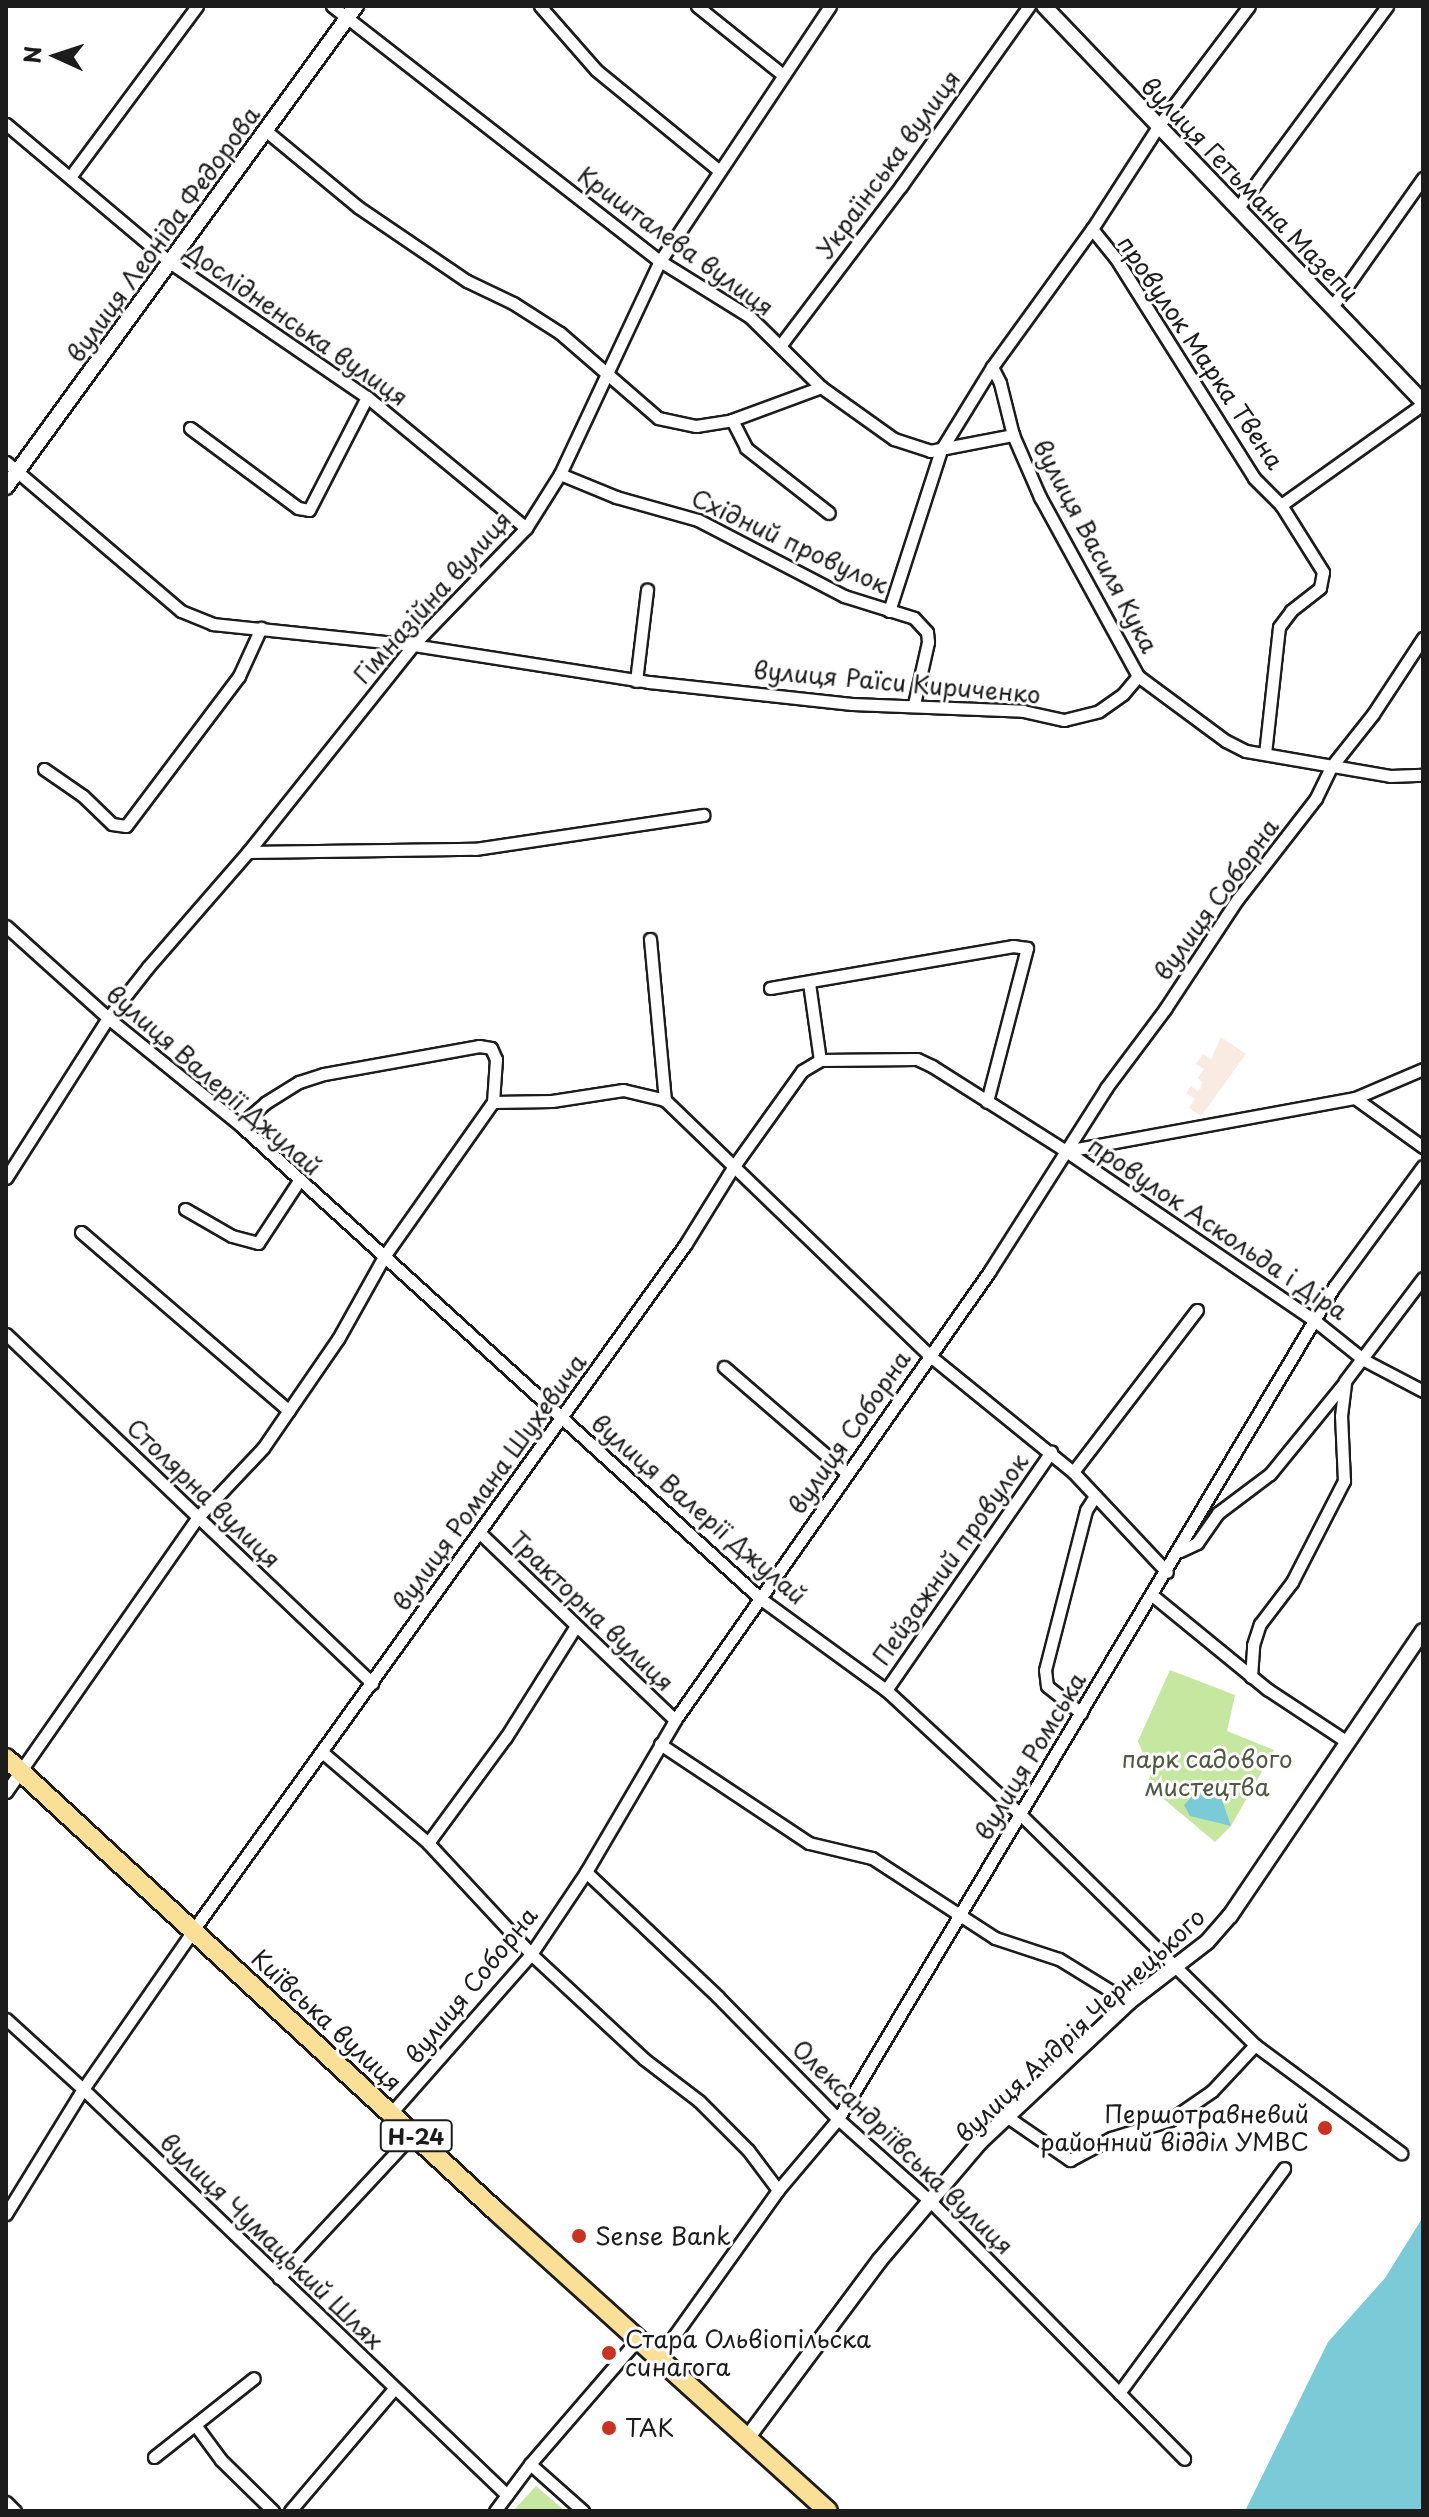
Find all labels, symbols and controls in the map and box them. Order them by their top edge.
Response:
north arrow [16,16,96,96]
text: N [15,45,48,64]
street label: Українська вулиця [810,64,966,264]
street label: вулиця Гетьмана Мазепи [1135,70,1365,308]
street label: вулиця Леоніда Федорова [60,100,266,368]
street label: Кришталева вулиця [572,160,780,322]
street label: провулок Марка Твена [1111,228,1291,476]
street label: Дослідненська вулиця [180,236,414,412]
street label: вулиця Василя Кука [1027,433,1165,659]
street label: Східний провулок [687,483,893,599]
street label: Гімназійна вулиця [347,505,517,689]
street label: вулиця Раїси Кириченко [752,655,1042,709]
street label: вулиця Соборна [1147,812,1285,986]
street label: вулиця Валерії Джулай [100,978,328,1182]
street label: провулок Аскольда і Діра [1082,1130,1354,1326]
street label: вулиця Соборна [782,1344,916,1520]
street label: вулиця Романа Шухевича [386,1347,592,1617]
street label: вулиця Валерії Джулай [585,1407,813,1611]
street label: Столярна вулиця [121,1412,287,1574]
street label: Пейзажний провулок [866,1448,1034,1670]
street label: Тракторна вулиця [504,1525,680,1697]
street label: вулиця Ромська [968,1667,1092,1845]
park label: парк садового мистецтва [1121,1745,1293,1801]
street label: вулиця Соборна [399,1901,543,2069]
street label: вулиця Андрія Чернецького [949,1902,1211,2148]
street label: Київська вулиця [246,1943,408,2097]
street label: Олександріївська вулиця [786,2033,1020,2261]
place label: Першотравневий районний відділ УМВС [1038,2100,1309,2156]
road number: Н-24 [378,2118,454,2154]
marker: Першотравневий районний відділ УМВС [1316,2119,1334,2137]
street label: вулиця Чумацький Шлях [154,2127,390,2355]
place label: Sense Bank [595,2222,730,2250]
marker: Sense Bank [570,2227,588,2245]
place label: Стара Ольвіопільска синагога [625,2325,872,2381]
marker: Стара Ольвіопільска синагога [600,2344,618,2362]
place label: ТАК [625,2414,674,2442]
marker: ТАК [600,2419,618,2437]

